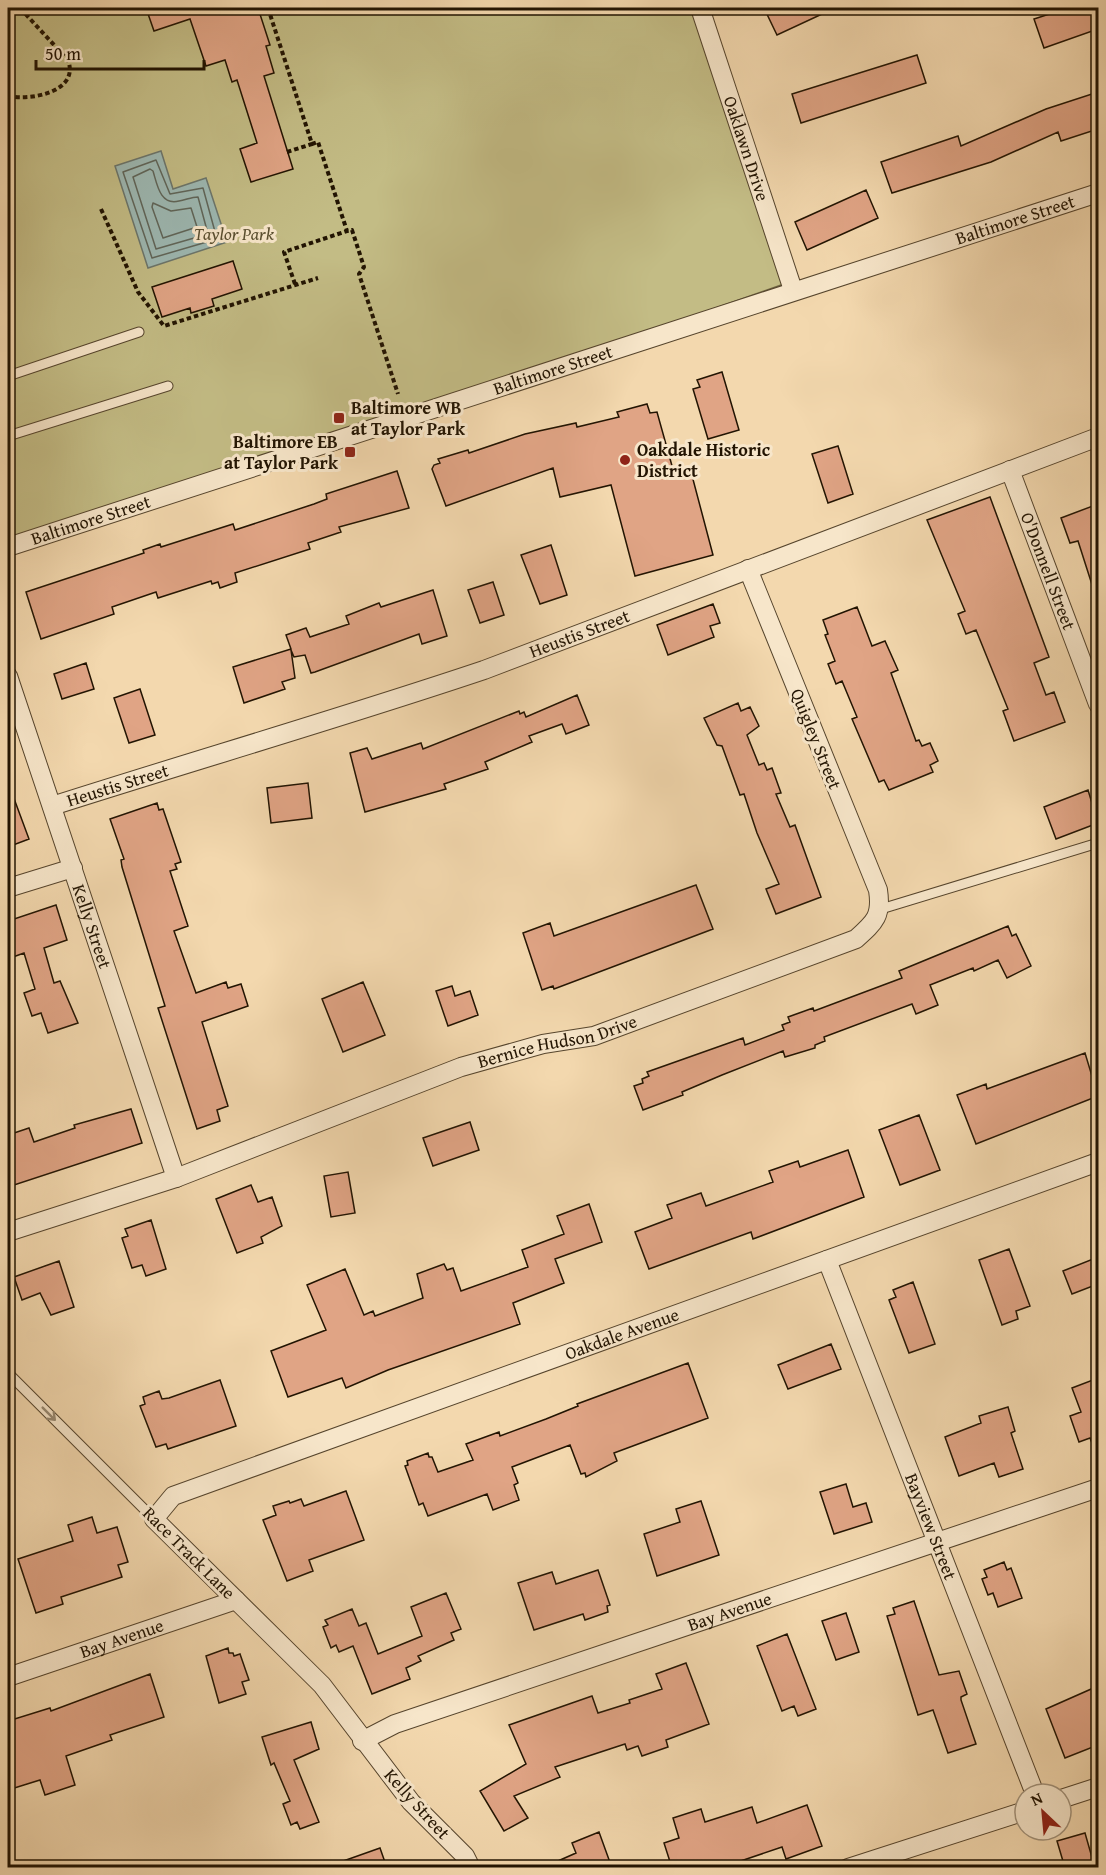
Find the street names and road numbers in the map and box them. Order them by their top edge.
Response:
street label: Oaklawn Drive [717,92,777,204]
street label: Baltimore Street [952,187,1079,251]
street label: Baltimore Street [490,337,617,402]
street label: Baltimore Street [27,487,154,552]
street label: O'Donnell Street [1014,508,1083,634]
street label: Heustis Street [525,602,634,665]
street label: Quigley Street [784,684,849,794]
street label: Heustis Street [63,756,173,813]
street label: Kelly Street [66,880,119,973]
street label: Bernice Hudson Drive [474,1007,641,1075]
street label: Oakdale Avenue [561,1300,682,1366]
street label: Bayview Street [898,1469,965,1584]
street label: Race Track Lane [137,1500,242,1605]
street label: Bay Avenue [684,1585,775,1638]
street label: Bay Avenue [76,1611,167,1665]
street label: Kelly Street [378,1762,457,1846]

